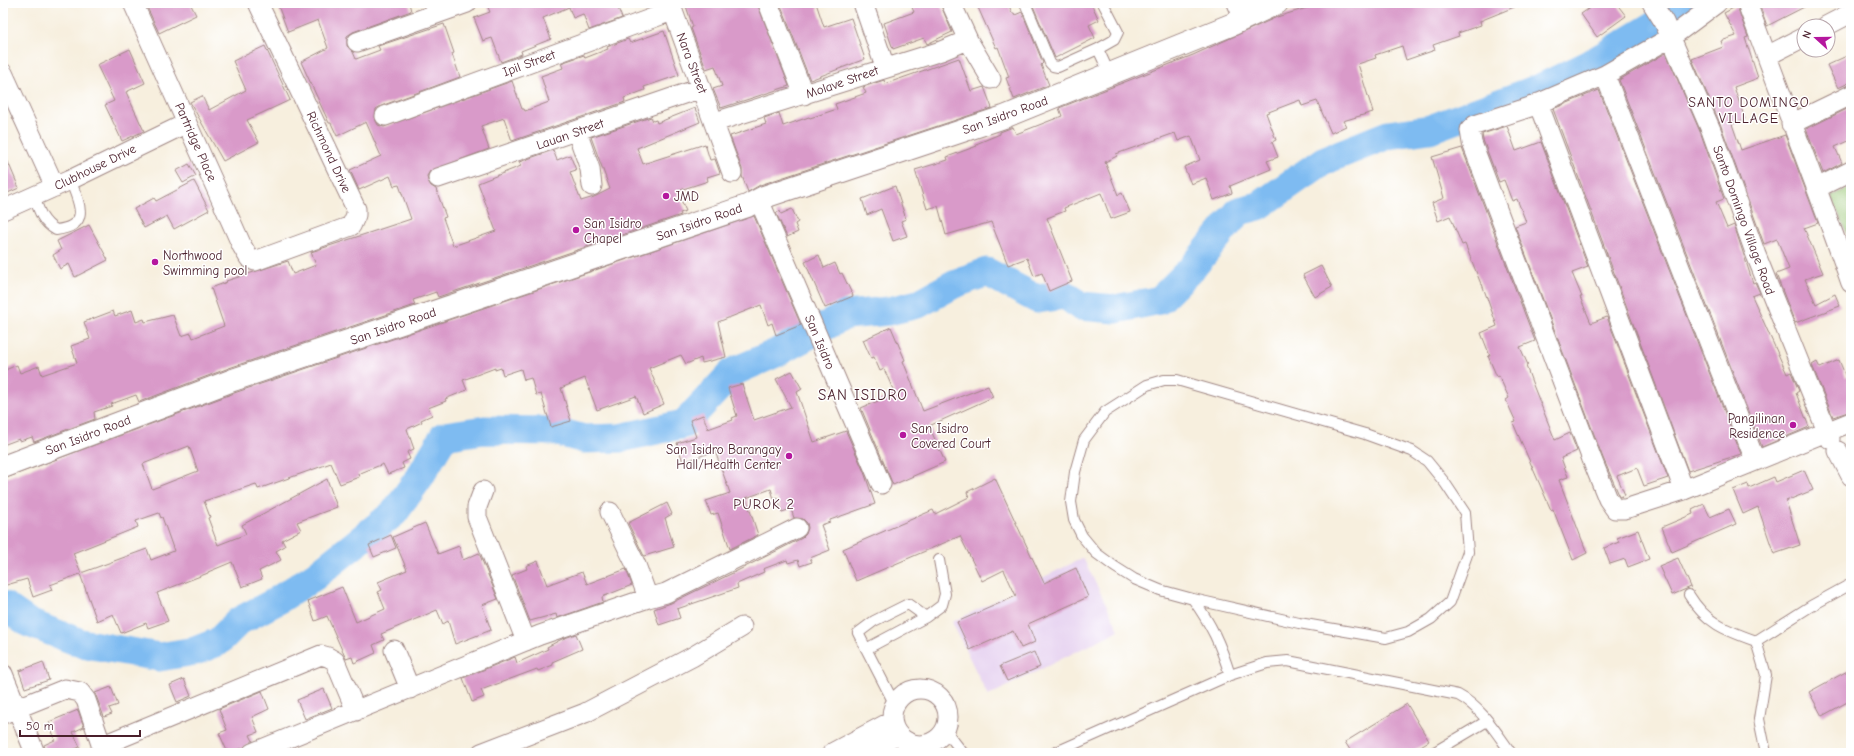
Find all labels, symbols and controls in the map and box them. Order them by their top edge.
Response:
north arrow [1796,18,1836,58]
text: N [1800,29,1814,40]
street label: Nara Street [674,31,711,97]
street label: Ipil Street [501,46,558,79]
street label: Molave Street [804,62,882,101]
street label: San Isidro Road [960,93,1050,137]
district label: SANTO DOMINGO VILLAGE [1688,94,1810,127]
street label: Partridge Place [172,100,220,184]
street label: Richmond Drive [304,109,355,195]
street label: Lauan Street [534,115,607,153]
street label: Clubhouse Drive [52,141,139,193]
street label: Santo Domingo Village Road [1710,143,1778,297]
place label: JMD [674,189,699,204]
marker: JMD [661,191,671,201]
street label: San Isidro Road [654,200,744,244]
place label: San Isidro Chapel [584,216,642,246]
marker: San Isidro Chapel [571,225,581,235]
place label: Northwood Swimming pool [163,248,247,278]
marker: Northwood Swimming pool [150,257,160,267]
street label: San Isidro Road [348,304,438,348]
street label: San Isidro [802,313,838,372]
district label: SAN ISIDRO [818,386,908,404]
place label: Pangilinan Residence [1728,411,1785,441]
street label: San Isidro Road [43,412,133,458]
marker: Pangilinan Residence [1788,420,1798,430]
place label: San Isidro Covered Court [911,421,992,451]
marker: San Isidro Covered Court [898,430,908,440]
place label: San Isidro Barangay Hall/Health Center [666,442,782,472]
marker: San Isidro Barangay Hall/Health Center [784,451,794,461]
district label: PUROK 2 [733,496,795,513]
scale bar [20,712,140,738]
text: 50 m [26,719,54,733]

